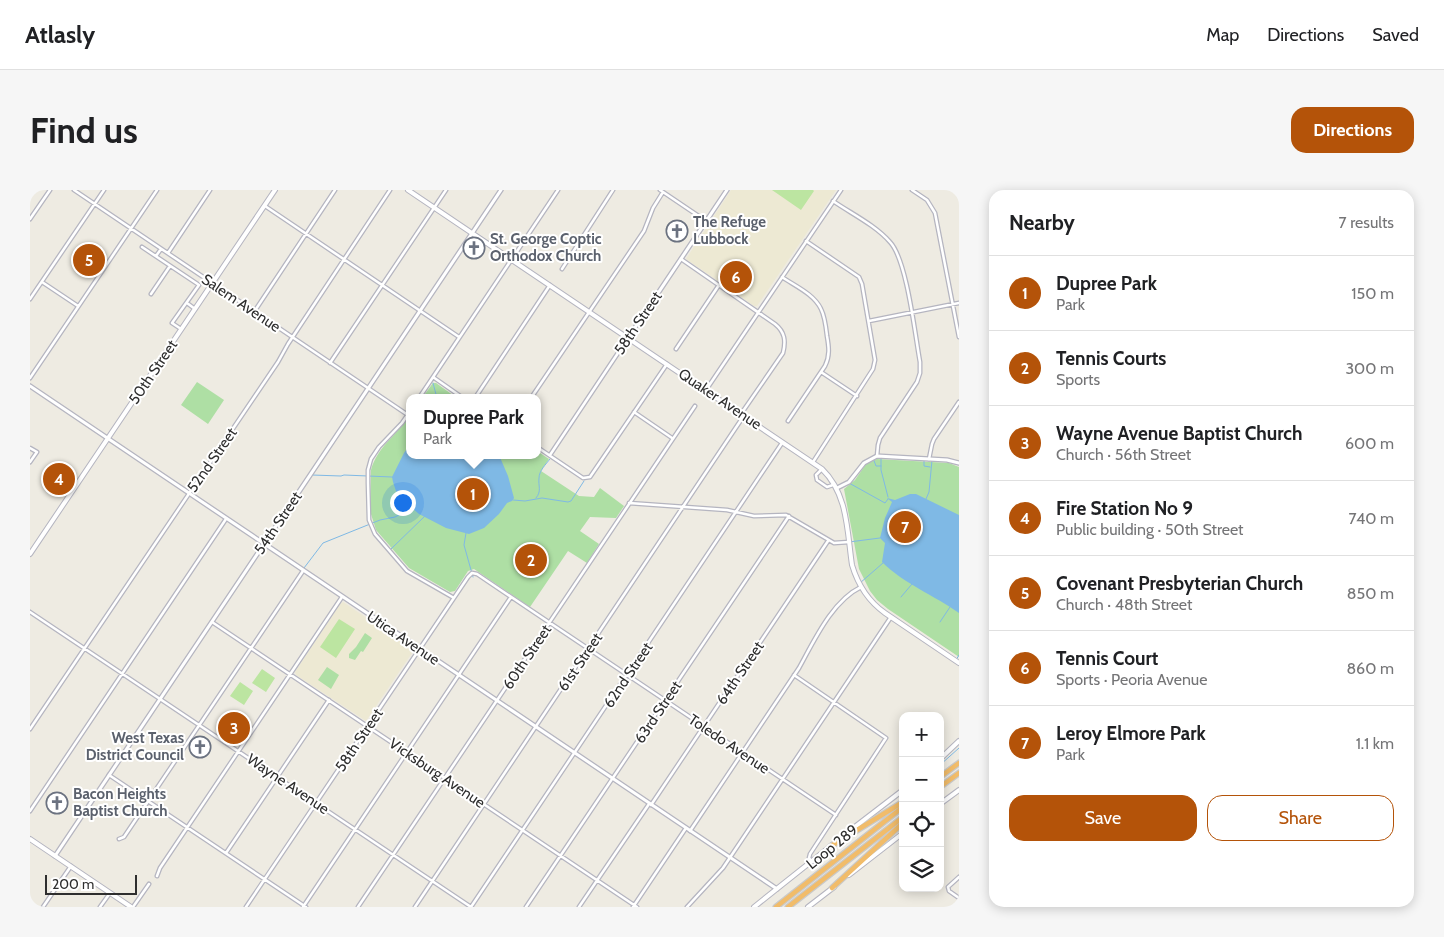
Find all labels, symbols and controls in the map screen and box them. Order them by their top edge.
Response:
text: Atlasly [25,20,95,49]
text: Map [1206,24,1239,46]
text: Directions [1267,24,1344,46]
text: Saved [1372,24,1419,46]
button: Directions [1291,107,1414,153]
text: Find us [30,109,138,152]
text: Nearby [1009,210,1075,235]
place label: The Refuge Lubbock [693,213,766,248]
text: 7 results [1339,213,1394,232]
church icon: The Refuge Lubbock [665,219,689,243]
place label: St. George Coptic Orthodox Church [490,230,602,265]
church icon: St. George Coptic Orthodox Church [462,236,486,260]
pin: 5 [73,241,105,279]
pin: 6 [720,258,752,296]
street label: Salem Avenue [198,270,284,336]
text: Dupree Park [1056,272,1157,295]
text: 1 [1022,284,1028,303]
text: 150 m [1351,284,1394,303]
street label: 58th Street [610,288,666,358]
text: Park [1056,295,1085,314]
street label: 50th Street [125,336,181,408]
text: Tennis Courts [1056,347,1166,370]
text: 2 [1021,359,1029,378]
text: 300 m [1345,359,1394,378]
street label: Quaker Avenue [675,365,765,434]
text: Sports [1056,370,1100,389]
popup [406,394,541,459]
text: Dupree Park [423,406,524,429]
text: Wayne Avenue Baptist Church [1056,422,1302,445]
street label: 52nd Street [183,424,241,496]
text: Park [423,429,452,448]
text: 3 [1021,434,1029,453]
text: 600 m [1345,434,1394,453]
text: Church · 56th Street [1056,445,1191,464]
pin: 4 [43,460,75,498]
pin: 1 [457,475,489,513]
street label: 54th Street [250,488,306,558]
your location [390,490,416,516]
text: Fire Station No 9 [1056,497,1193,520]
pin: 7 [889,508,921,546]
text: 4 [1020,509,1030,528]
text: 740 m [1348,509,1394,528]
text: Public building · 50th Street [1056,520,1244,539]
pin: 2 [515,541,547,579]
text: Covenant Presbyterian Church [1056,572,1303,595]
text: 5 [1021,584,1029,603]
text: 850 m [1347,584,1394,603]
text: Church · 48th Street [1056,595,1192,614]
street label: Utica Avenue [363,607,443,669]
street label: 60th Street [499,621,555,693]
street label: 61st Street [554,629,606,695]
street label: 64th Street [712,638,768,708]
street label: 62nd Street [600,639,656,711]
text: Tennis Court [1056,647,1158,670]
text: 6 [1021,659,1030,678]
text: 860 m [1346,659,1394,678]
text: Sports · Peoria Avenue [1056,670,1207,689]
street label: 63rd Street [631,677,685,747]
street label: 58th Street [331,705,387,775]
pin: 3 [218,709,250,747]
street label: Toledo Avenue [685,710,773,778]
map controls [899,712,944,892]
button: + [899,712,944,757]
text: Leroy Elmore Park [1056,722,1206,745]
place label: West Texas District Council [86,729,184,764]
street label: Vicksburg Avenue [386,734,489,812]
text: 7 [1021,734,1029,753]
text: 1.1 km [1356,734,1394,753]
church icon: West Texas District Council [188,735,212,759]
text: Park [1056,745,1085,764]
street label: Wayne Avenue [244,750,333,818]
button: − [899,757,944,802]
place label: Bacon Heights Baptist Church [73,785,168,820]
church icon: Bacon Heights Baptist Church [45,791,69,815]
button: Save [1009,795,1197,841]
button: Share [1207,795,1394,841]
button: locate [899,802,944,847]
street label: Loop 289 [803,821,861,873]
button: layers [899,847,944,892]
scale bar [45,872,138,895]
text: 200 m [52,875,94,893]

